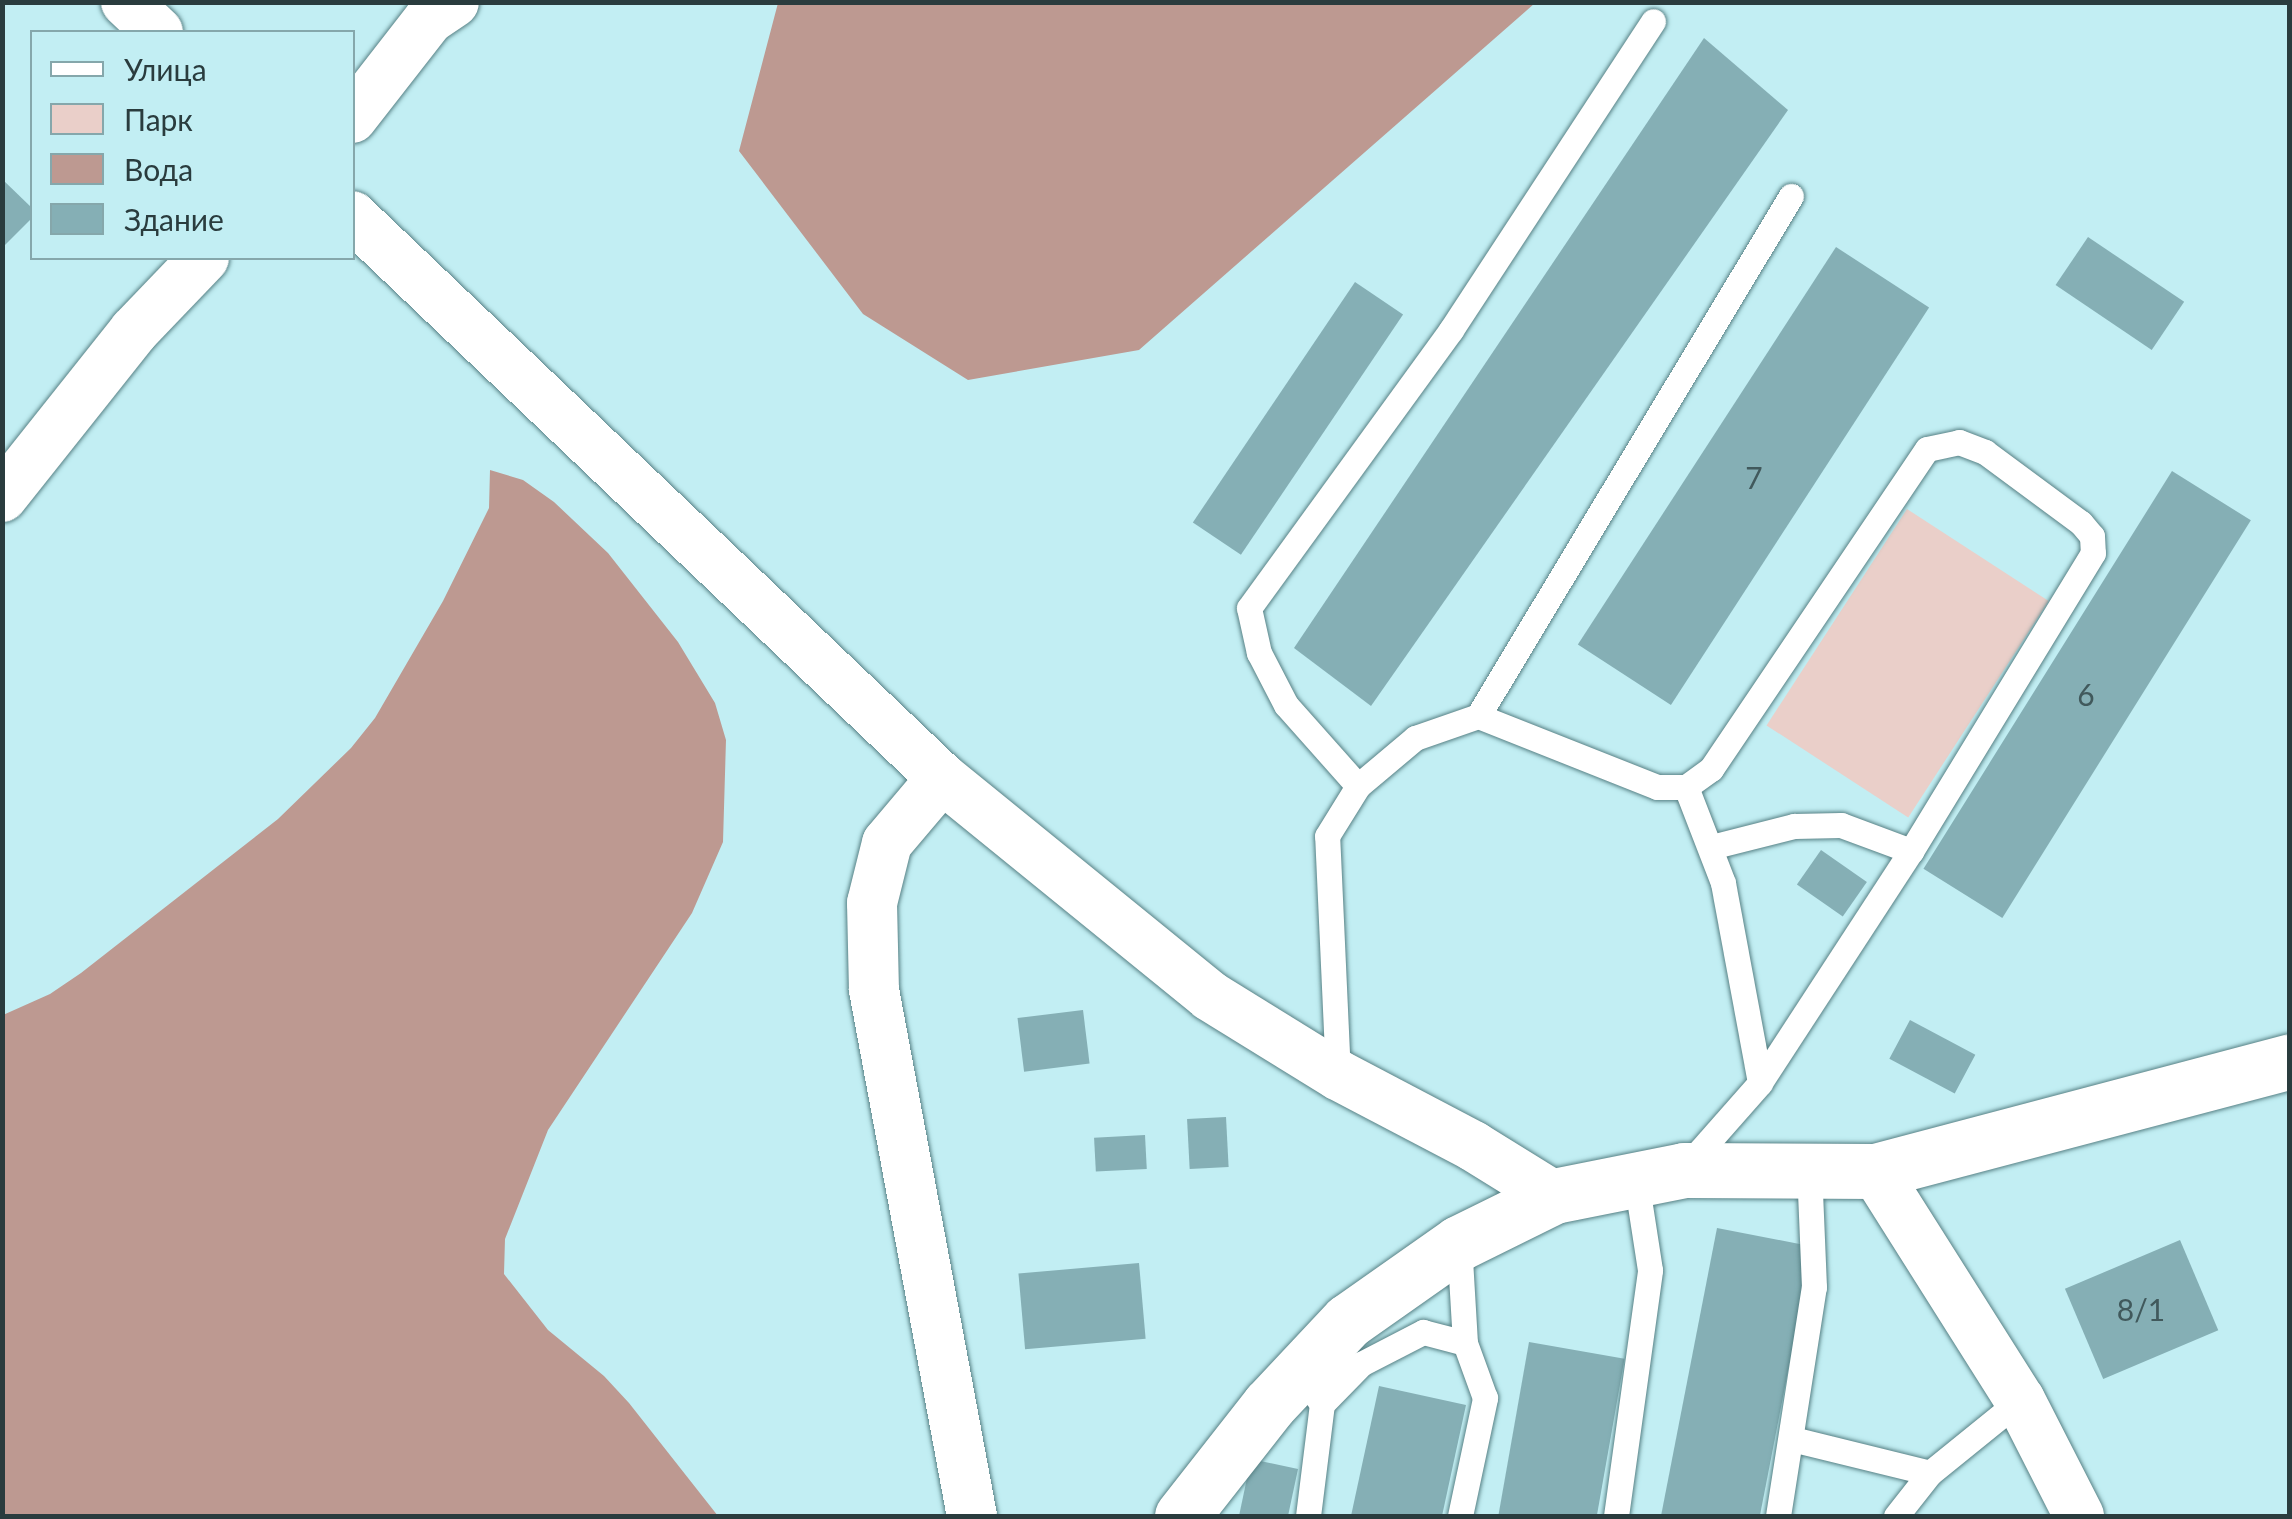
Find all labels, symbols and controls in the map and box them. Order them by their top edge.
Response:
legend [30,30,355,260]
text: Улица [124,51,207,87]
text: Парк [124,101,193,137]
text: Вода [124,151,193,187]
text: Здание [124,201,224,237]
house number: 7 [1745,459,1763,495]
house number: 6 [2077,676,2095,712]
house number: 8/1 [2117,1291,2165,1327]

